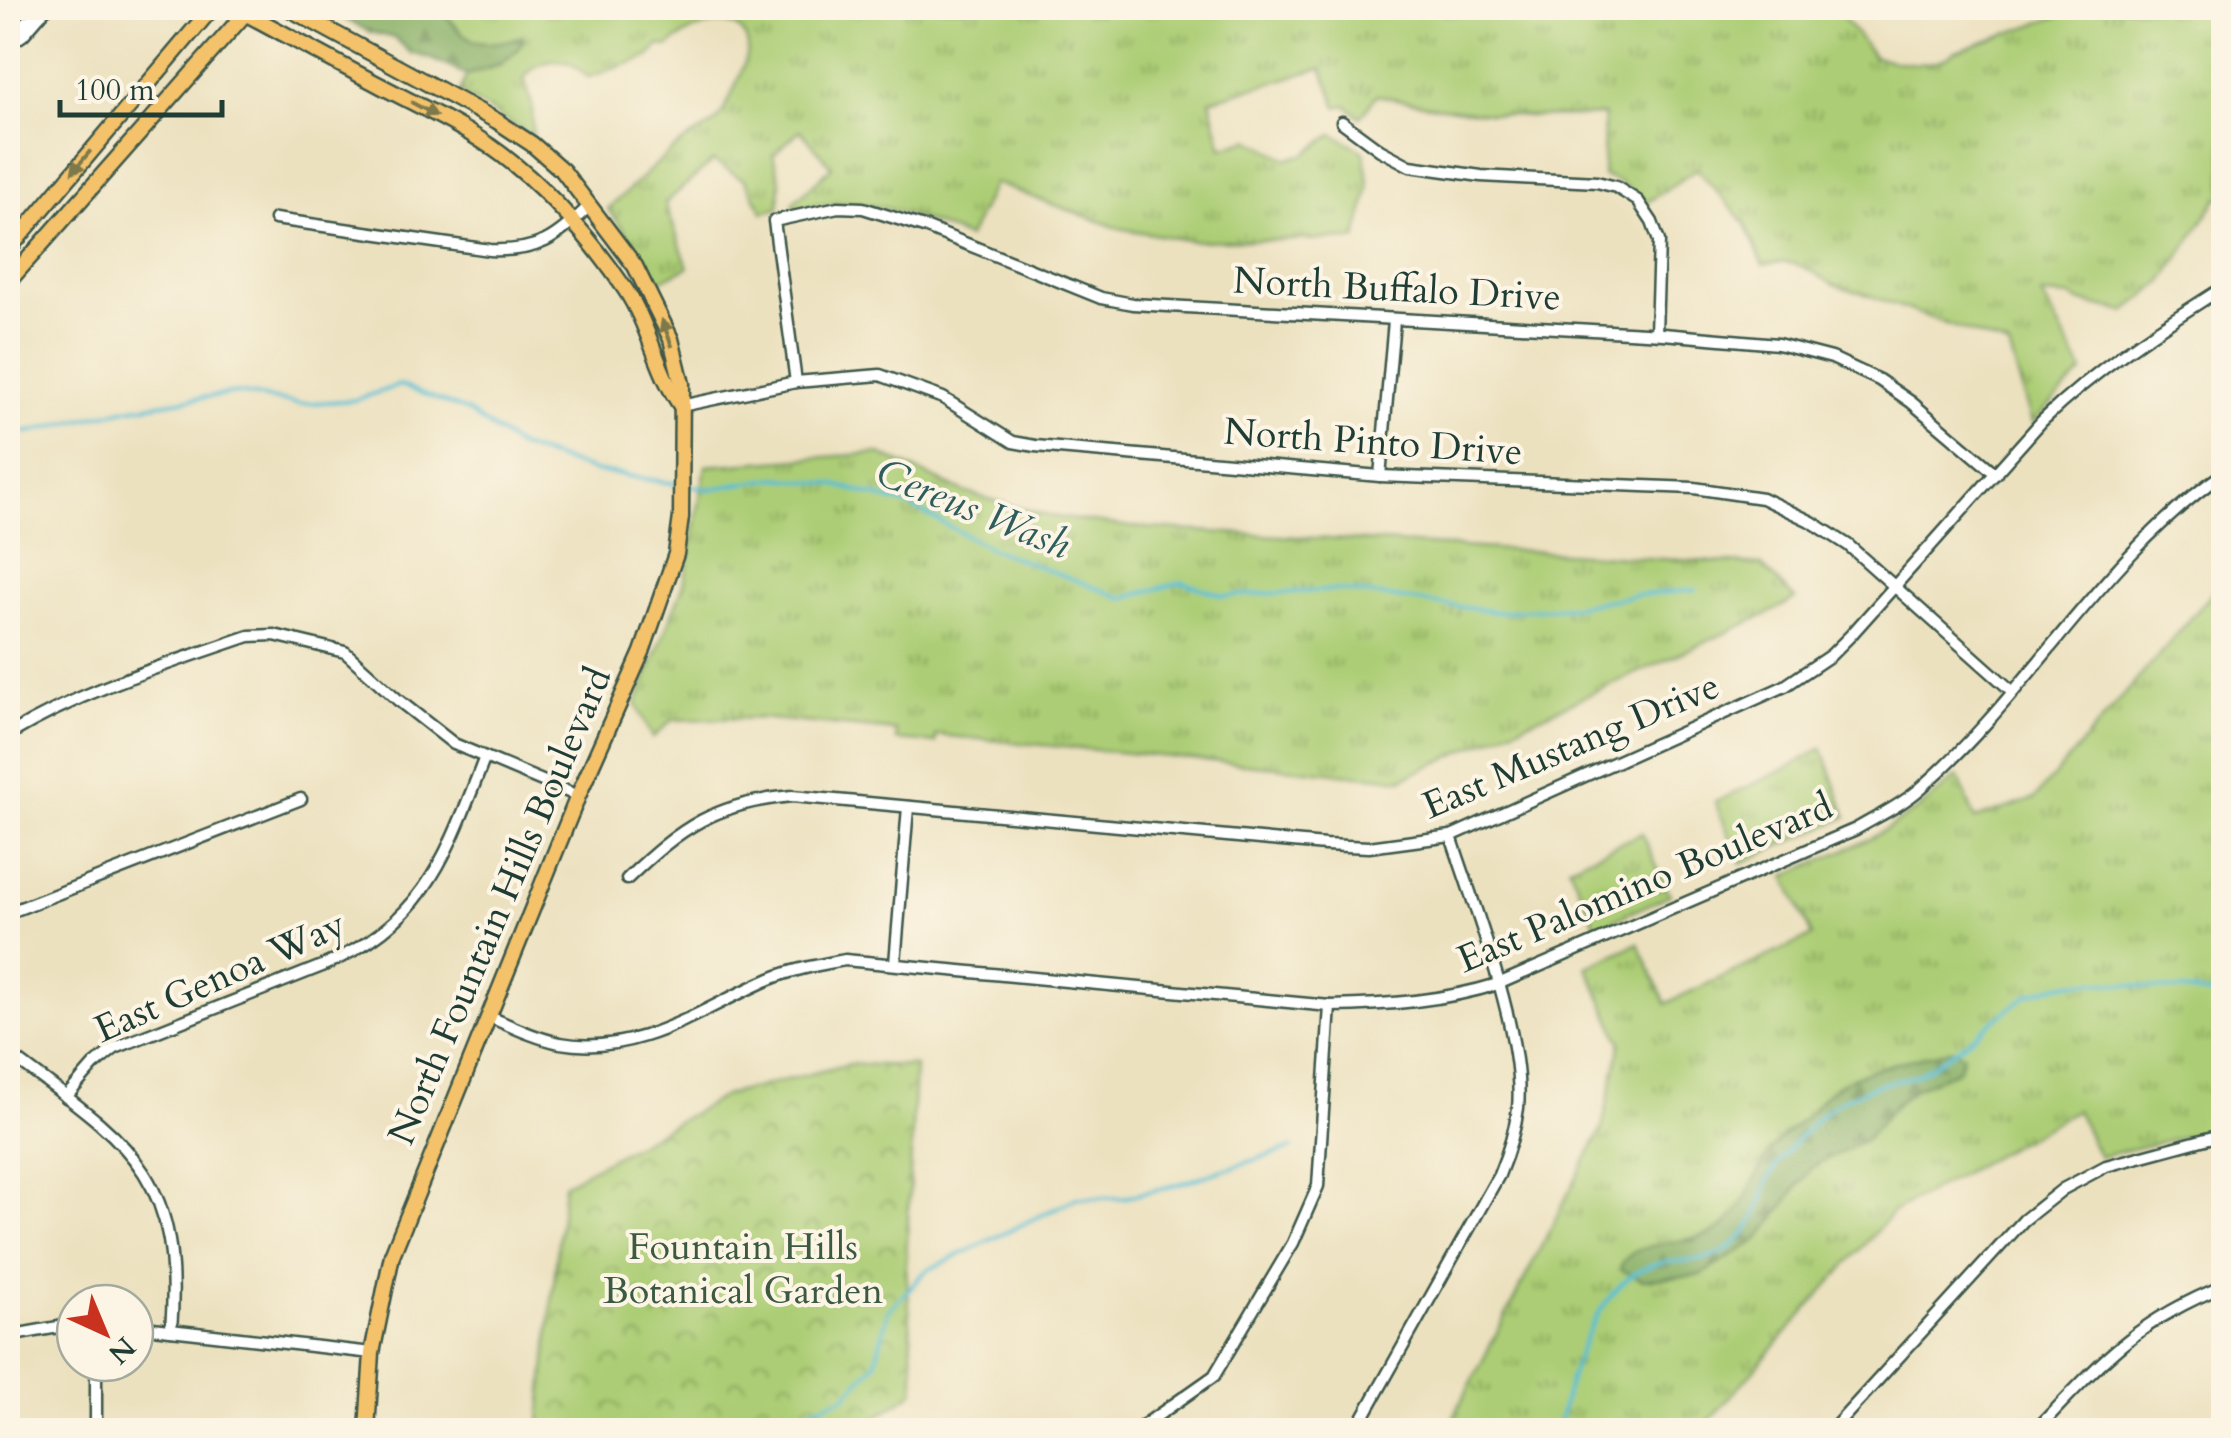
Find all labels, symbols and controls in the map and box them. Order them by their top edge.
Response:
scale bar [60,55,222,117]
text: 100 m [75,70,155,111]
one-way arrow [409,100,438,117]
one-way arrow [70,149,92,174]
street label: North Buffalo Drive [1232,254,1562,324]
one-way arrow [659,318,675,348]
street label: North Pinto Drive [1222,406,1524,478]
water label: Cereus Wash [868,445,1078,573]
street label: North Fountain Hills Boulevard [376,659,624,1153]
street label: East Mustang Drive [1415,660,1727,832]
street label: East Palomino Boulevard [1449,780,1841,986]
street label: East Genoa Way [86,898,354,1056]
park label: Fountain Hills Botanical Garden [603,1221,883,1317]
north arrow [55,1283,155,1383]
text: N [100,1328,144,1372]

